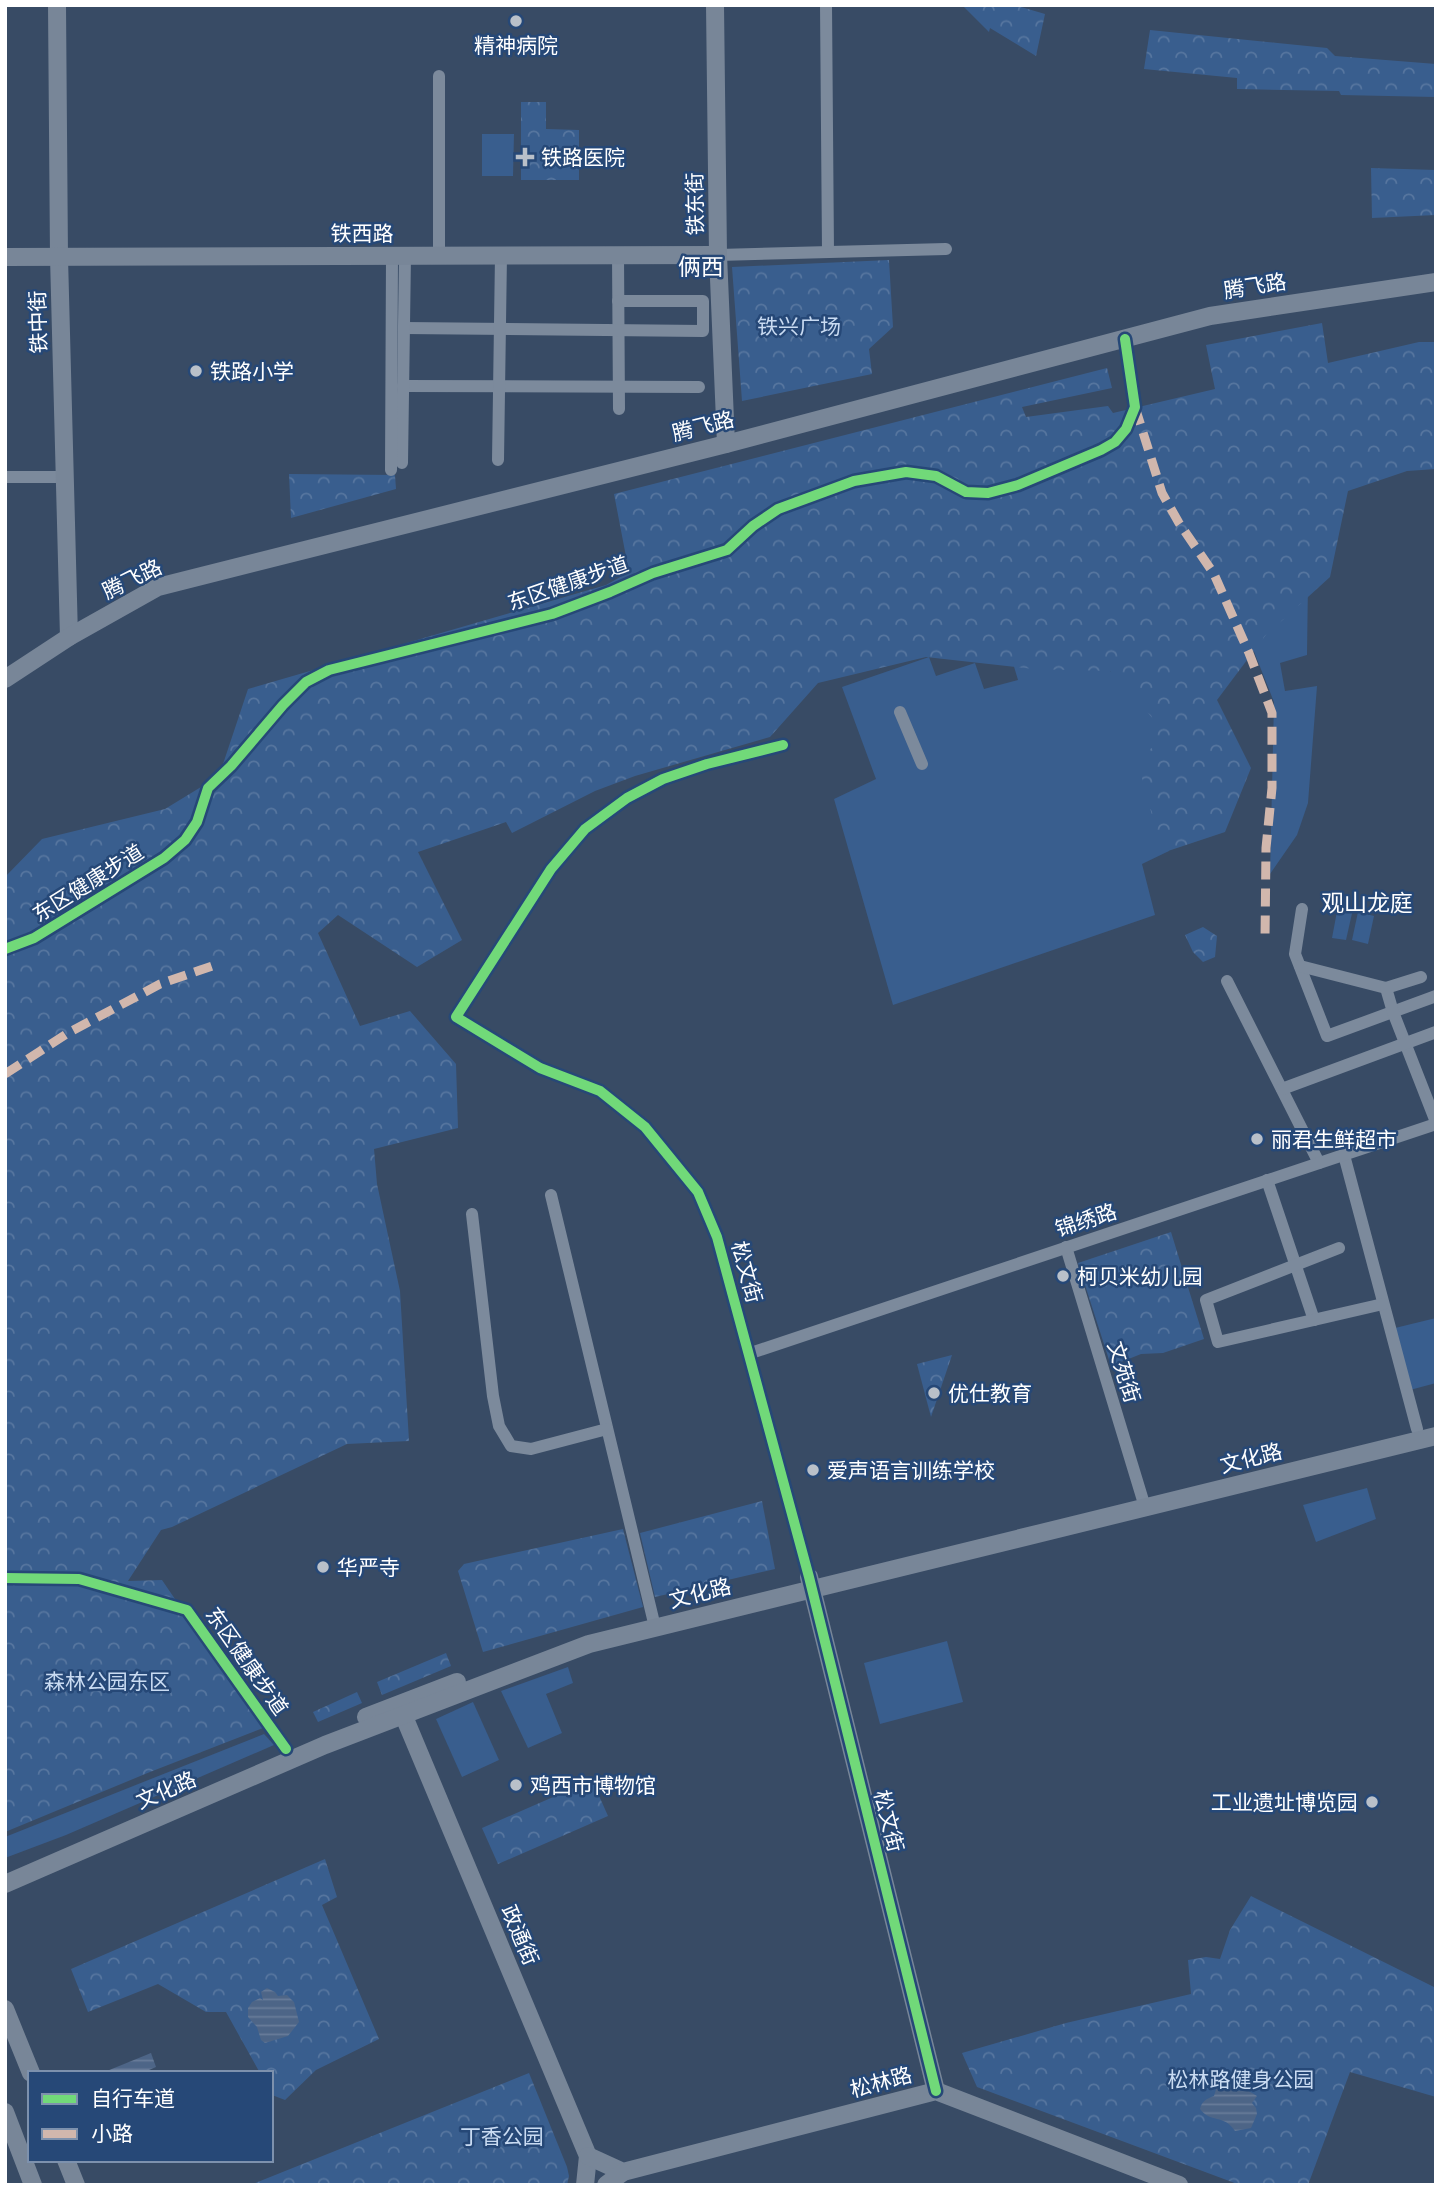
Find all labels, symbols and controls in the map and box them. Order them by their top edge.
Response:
marker: 精神病院 [508,13,524,29]
place label: 精神病院 [474,33,558,58]
place label: 铁路医院 [541,145,625,170]
marker: 铁路医院 [515,147,535,167]
street label: 铁东街 [682,172,708,236]
street label: 铁西路 [331,221,394,246]
district label: 俩西 [678,253,724,281]
street label: 腾飞路 [1222,269,1288,303]
street label: 铁中街 [24,290,52,354]
park label: 铁兴广场 [757,314,841,339]
place label: 铁路小学 [210,359,294,384]
marker: 铁路小学 [188,363,204,379]
street label: 腾飞路 [669,406,737,446]
street label: 东区健康步道 [504,551,632,615]
street label: 腾飞路 [98,554,166,604]
street label: 东区健康步道 [28,839,148,927]
district label: 观山龙庭 [1321,889,1413,917]
place label: 丽君生鲜超市 [1271,1127,1397,1152]
marker: 丽君生鲜超市 [1249,1131,1265,1147]
street label: 锦绣路 [1052,1198,1120,1242]
street label: 松文街 [727,1238,767,1306]
place label: 柯贝米幼儿园 [1077,1264,1203,1289]
marker: 柯贝米幼儿园 [1055,1268,1071,1284]
street label: 文苑街 [1103,1338,1145,1406]
place label: 优仕教育 [948,1381,1032,1406]
marker: 优仕教育 [926,1385,942,1401]
street label: 文化路 [1217,1438,1285,1478]
place label: 爱声语言训练学校 [827,1458,995,1483]
marker: 爱声语言训练学校 [805,1462,821,1478]
place label: 华严寺 [337,1555,400,1580]
marker: 华严寺 [315,1559,331,1575]
street label: 文化路 [666,1573,734,1613]
street label: 东区健康步道 [201,1602,293,1720]
park label: 森林公园东区 [44,1669,170,1694]
street label: 文化路 [132,1766,200,1814]
place label: 鸡西市博物馆 [530,1773,656,1798]
marker: 鸡西市博物馆 [508,1777,524,1793]
street label: 松文街 [869,1787,909,1855]
place label: 工业遗址博览园 [1211,1790,1358,1815]
marker: 工业遗址博览园 [1364,1794,1380,1810]
street label: 政通街 [496,1901,544,1969]
street label: 松林路 [847,2062,915,2102]
park label: 松林路健身公园 [1168,2067,1315,2092]
legend [28,2071,273,2162]
text: 自行车道 [91,2086,175,2111]
text: 小路 [91,2121,133,2146]
park label: 丁香公园 [460,2124,544,2149]

